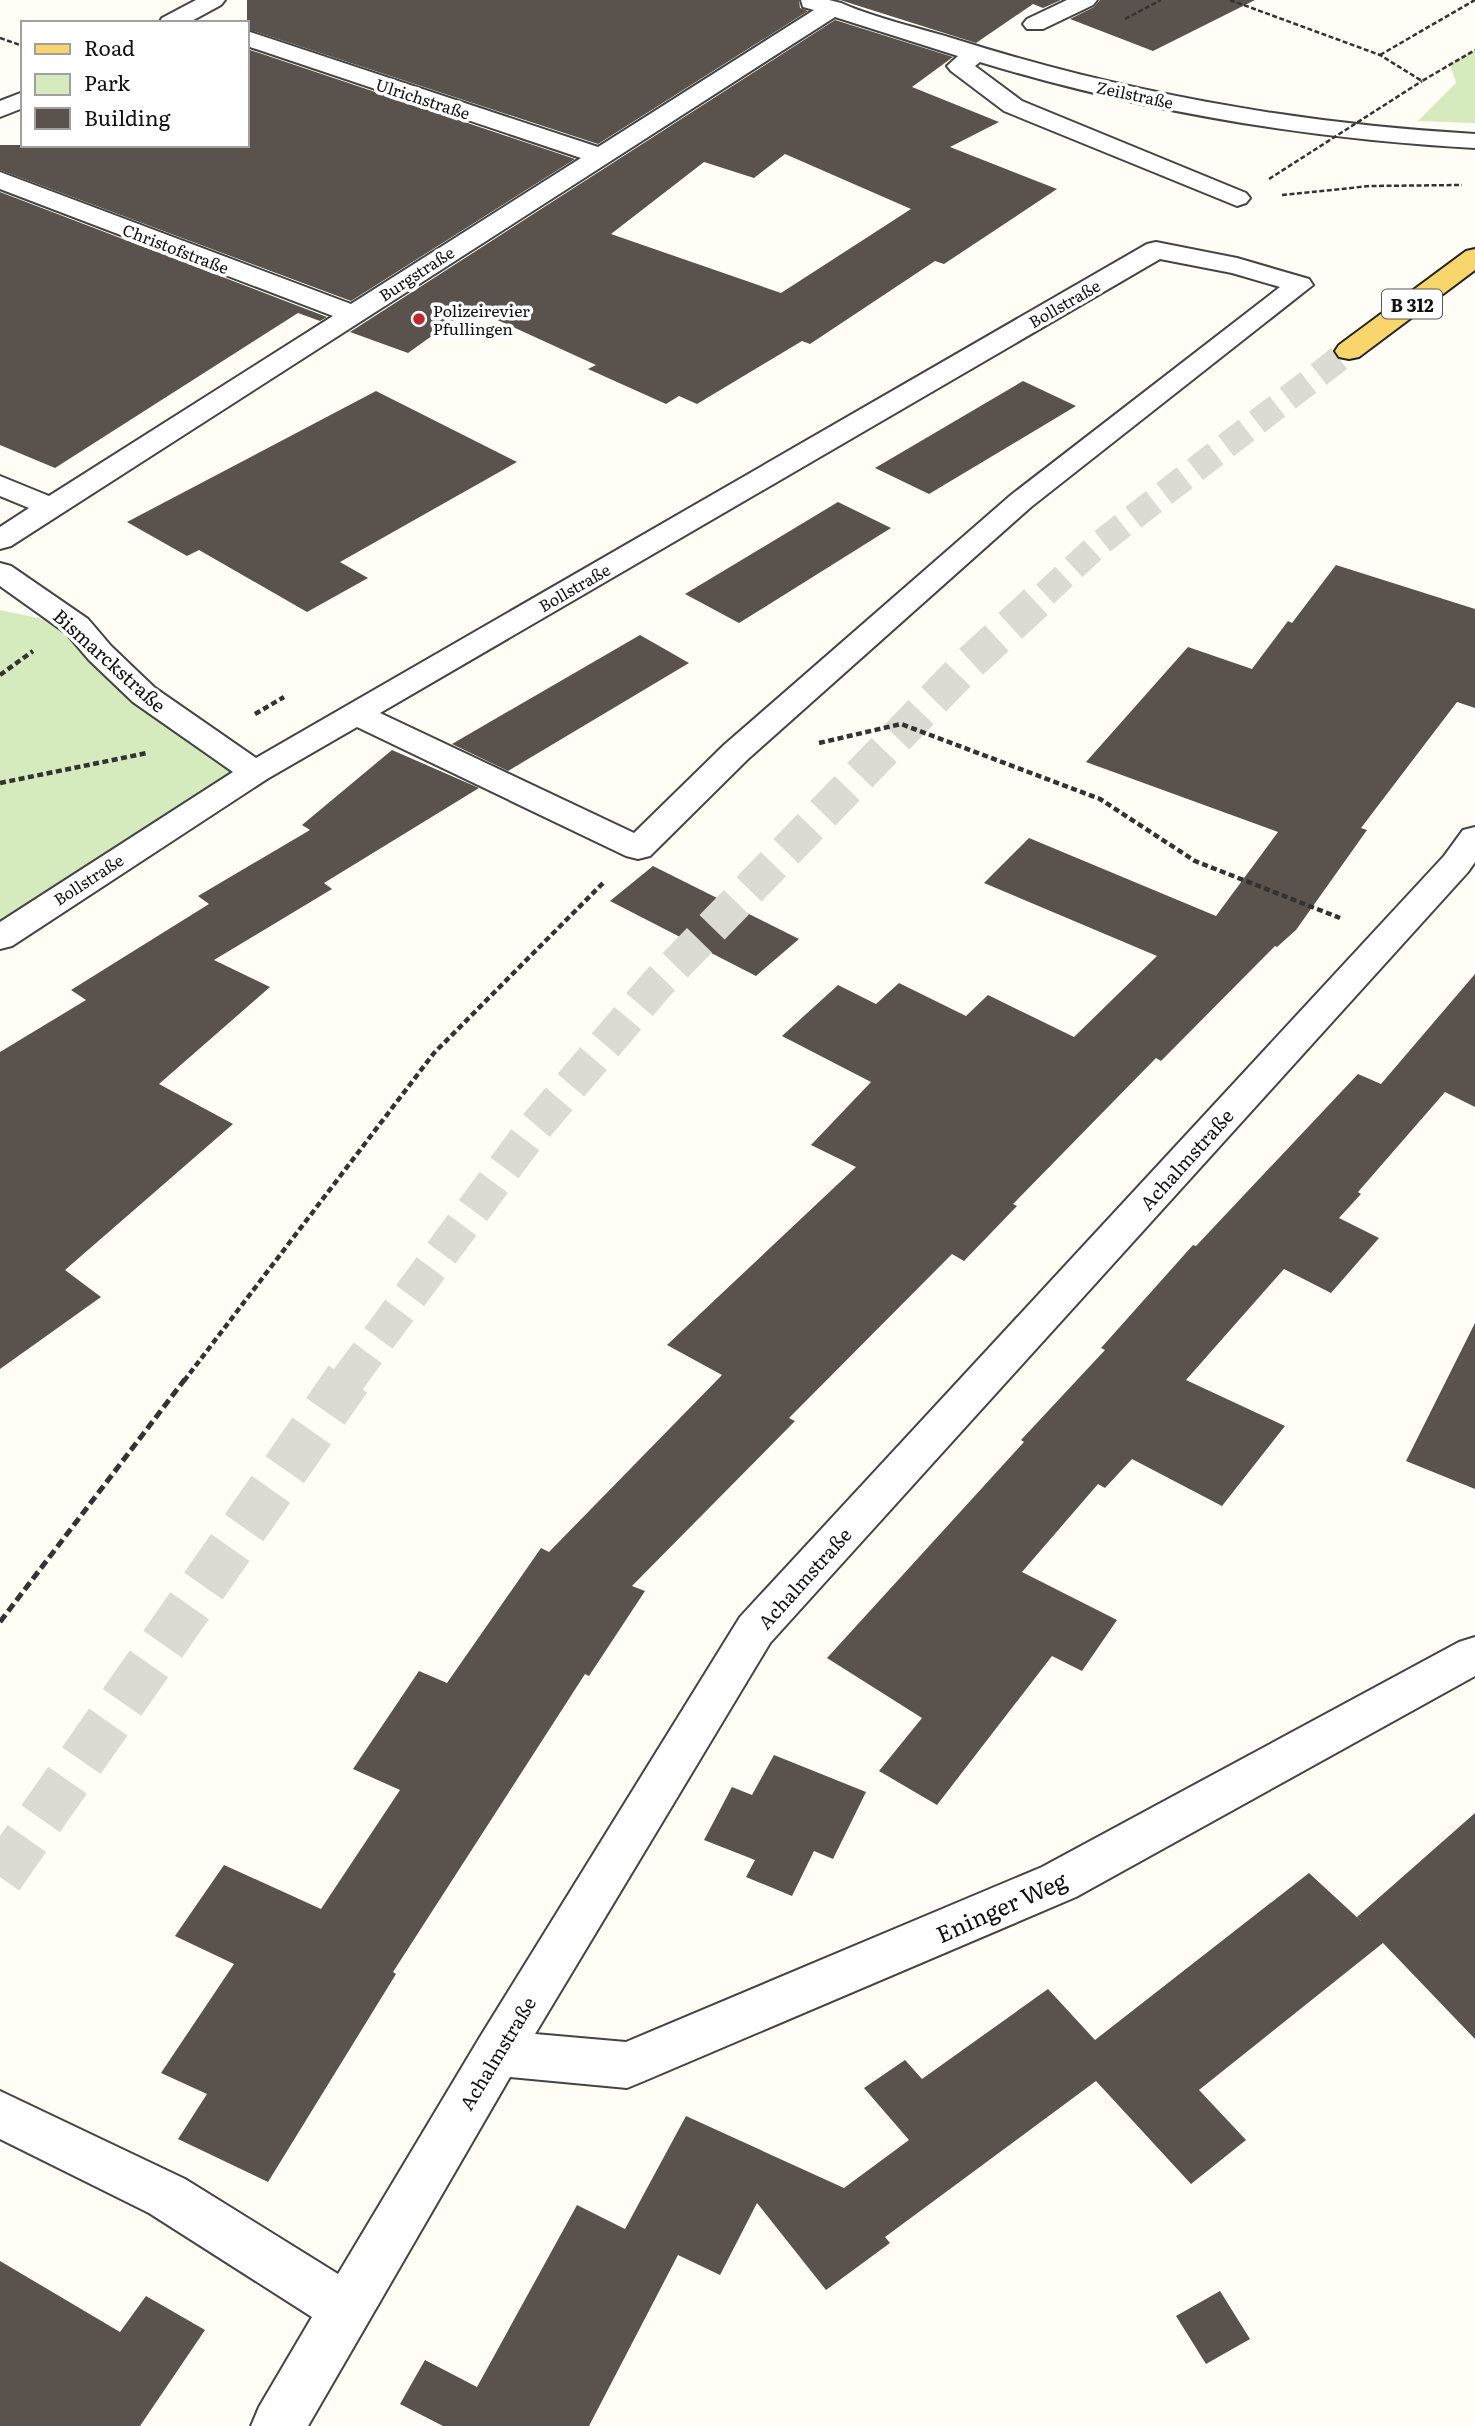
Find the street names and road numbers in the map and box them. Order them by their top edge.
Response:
street label: Ulrichstraße [373,71,473,125]
street label: Zeilstraße [1094,74,1176,114]
street label: Christofstraße [120,217,232,279]
street label: Burgstraße [374,240,458,306]
street label: Bollstraße [1024,273,1104,333]
road number: B 312 [1382,290,1442,318]
street label: Bollstraße [534,557,614,617]
street label: Bismarckstraße [47,602,173,718]
street label: Bollstraße [48,847,128,911]
street label: Achalmstraße [1133,1102,1239,1216]
street label: Achalmstraße [751,1521,857,1635]
street label: Eninger Weg [930,1862,1072,1950]
street label: Achalmstraße [452,1991,542,2115]

